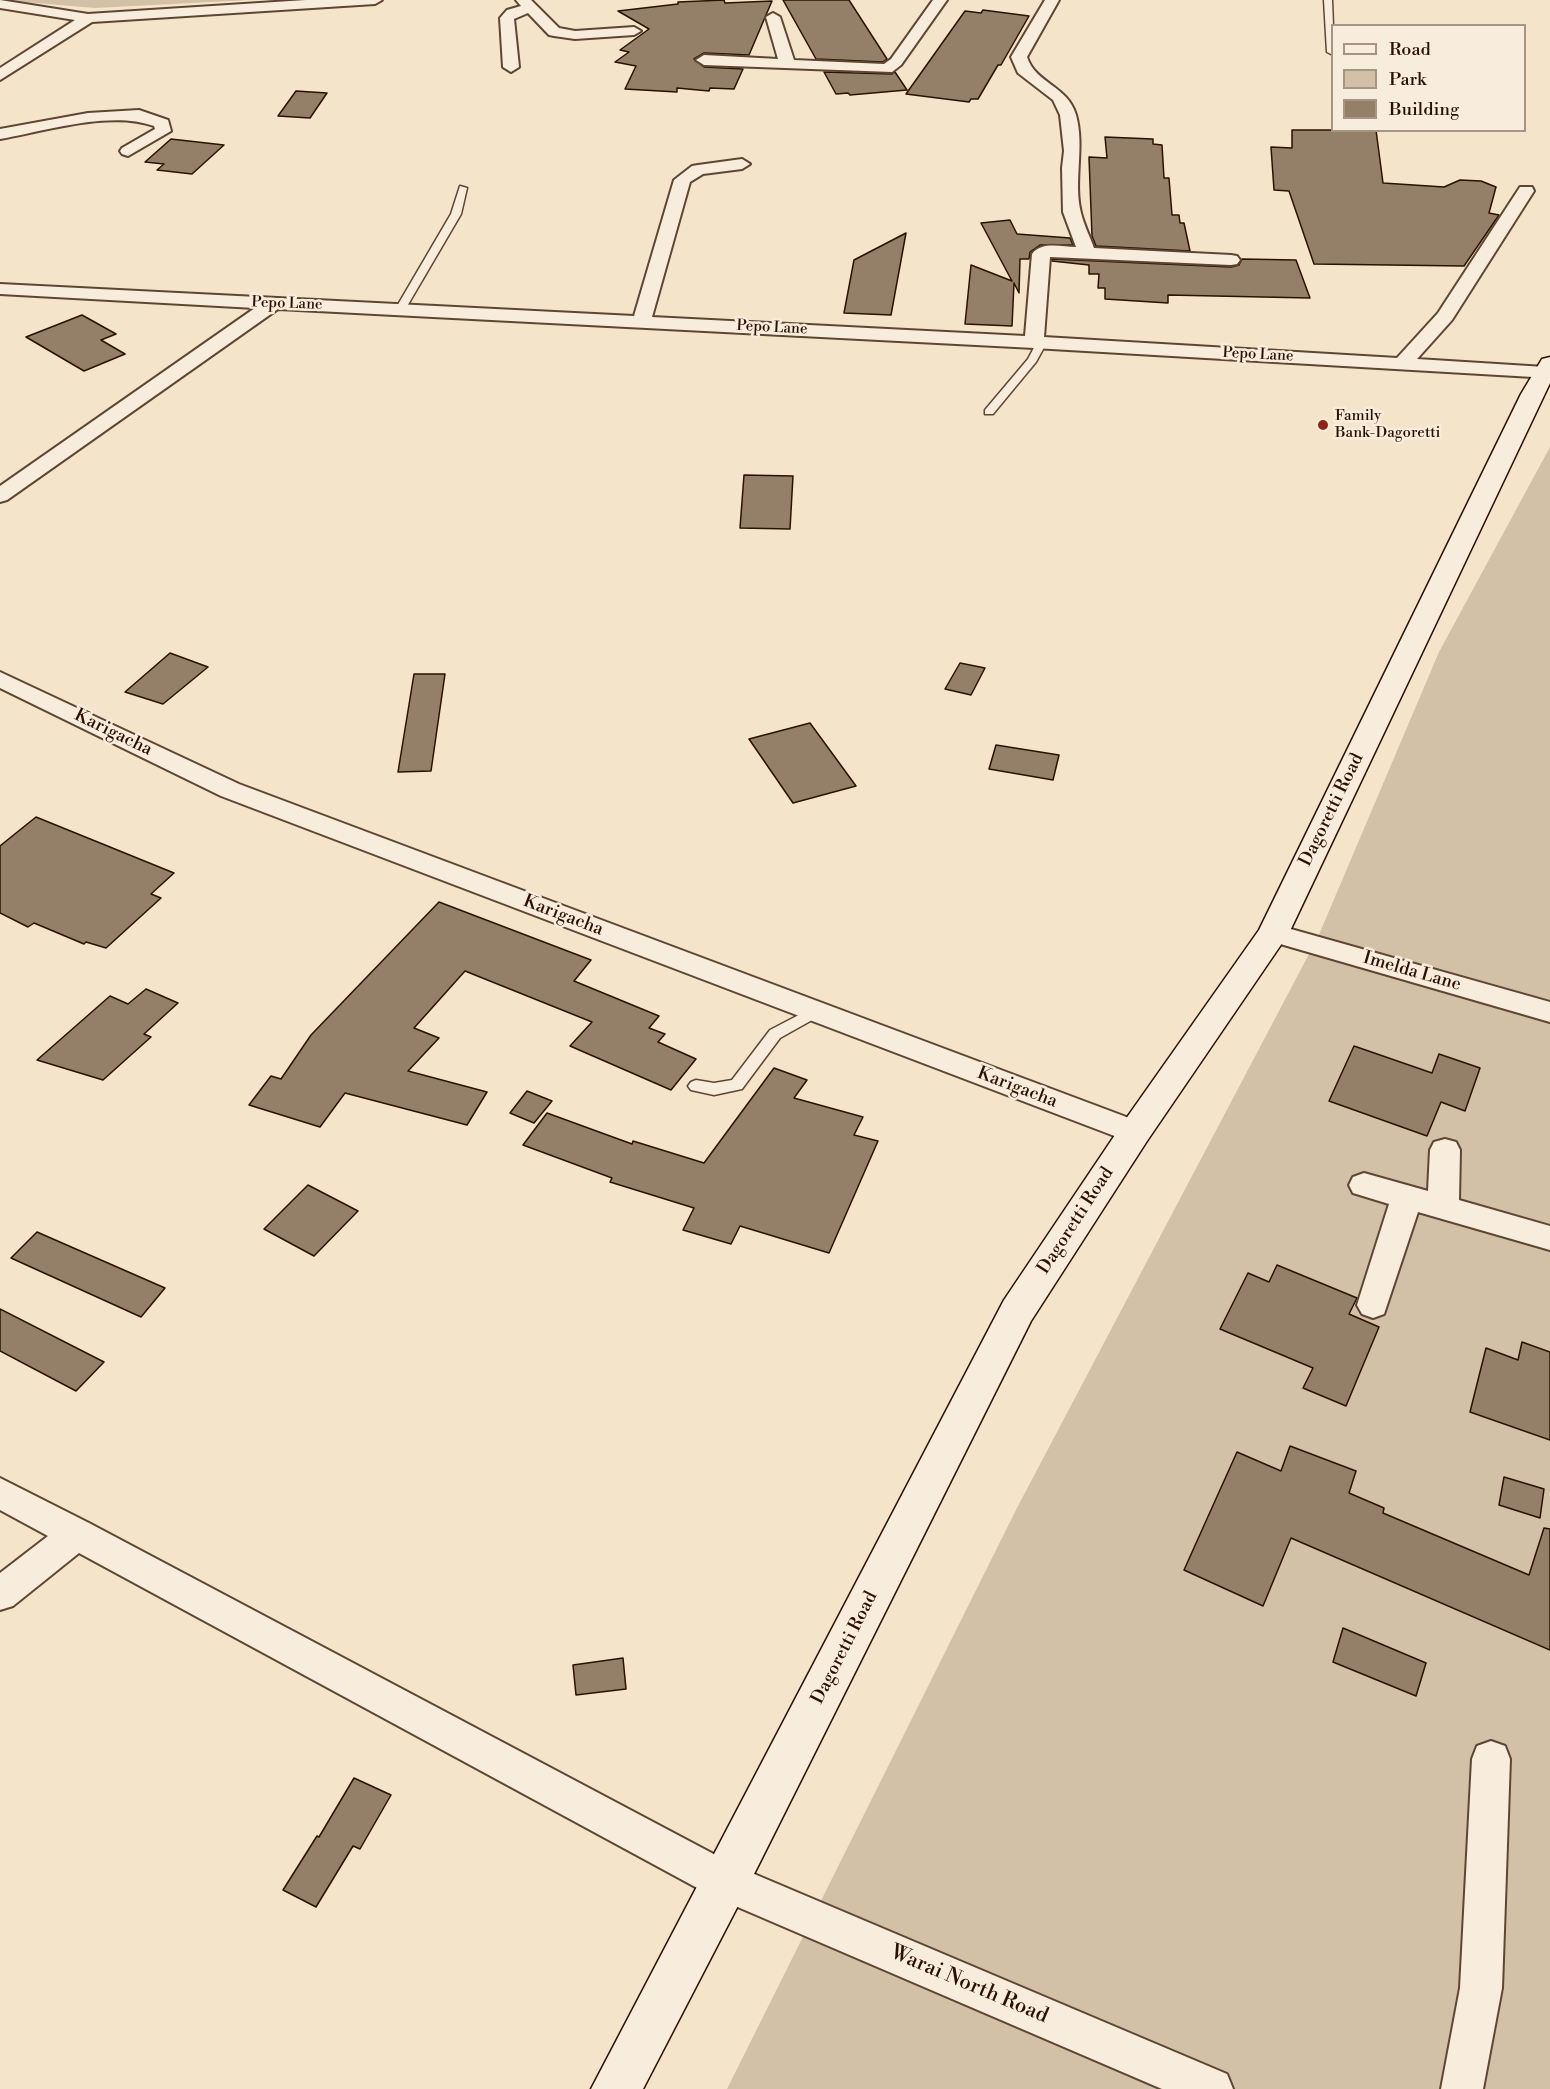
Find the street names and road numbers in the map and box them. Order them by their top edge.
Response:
street label: Pepo Lane [251,294,323,314]
street label: Pepo Lane [736,317,808,339]
street label: Pepo Lane [1222,344,1294,366]
street label: Karigacha [70,705,156,761]
street label: Dagoretti Road [1295,750,1369,870]
street label: Karigacha [520,891,606,941]
street label: Imelda Lane [1361,948,1463,996]
street label: Karigacha [974,1063,1060,1113]
street label: Dagoretti Road [1033,1163,1119,1279]
street label: Dagoretti Road [807,1588,883,1708]
street label: Warai North Road [886,1940,1052,2030]

